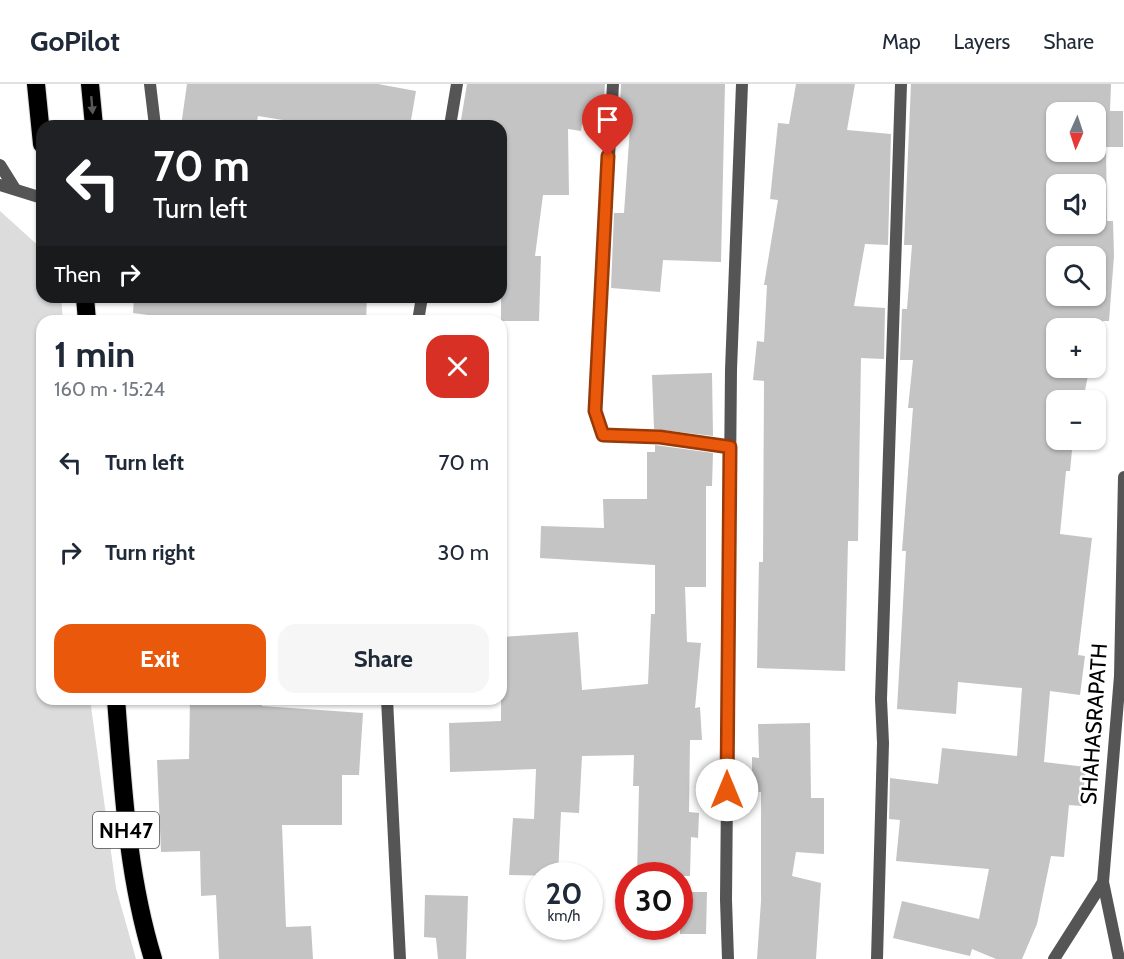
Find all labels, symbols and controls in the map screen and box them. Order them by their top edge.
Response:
text: GoPilot [30,24,120,58]
text: Map [882,29,921,54]
text: Layers [954,29,1010,54]
text: Share [1043,29,1094,54]
pin [582,94,633,156]
one-way arrow [87,96,97,115]
north arrow [1046,102,1106,162]
map controls [1046,102,1106,450]
icon: arrive [591,103,624,136]
text: 70 m [153,140,250,192]
icon: left [54,144,132,222]
button: sound [1046,174,1106,234]
text: Turn left [153,192,247,225]
button: search [1046,246,1106,306]
icon: right [113,258,146,291]
text: Then [54,261,101,288]
button: + [1046,318,1106,378]
text: 1 min [54,332,135,376]
button: close [426,335,489,398]
text: 160 m · 15:24 [54,377,165,401]
button: − [1046,390,1106,450]
icon: left [54,446,87,479]
text: Turn left [105,449,184,476]
text: 70 m [439,449,489,476]
icon: right [54,536,87,569]
text: Turn right [105,539,195,566]
text: 30 m [437,539,489,566]
button: Exit [54,624,266,693]
button: Share [278,624,489,693]
street label: SHAHASRAPATH [1075,642,1113,806]
position arrow [695,758,759,822]
road number: NH47 [93,812,159,848]
speed limit sign: 30 [615,862,693,940]
text: 20 [545,875,583,912]
text: km/h [548,907,580,925]

